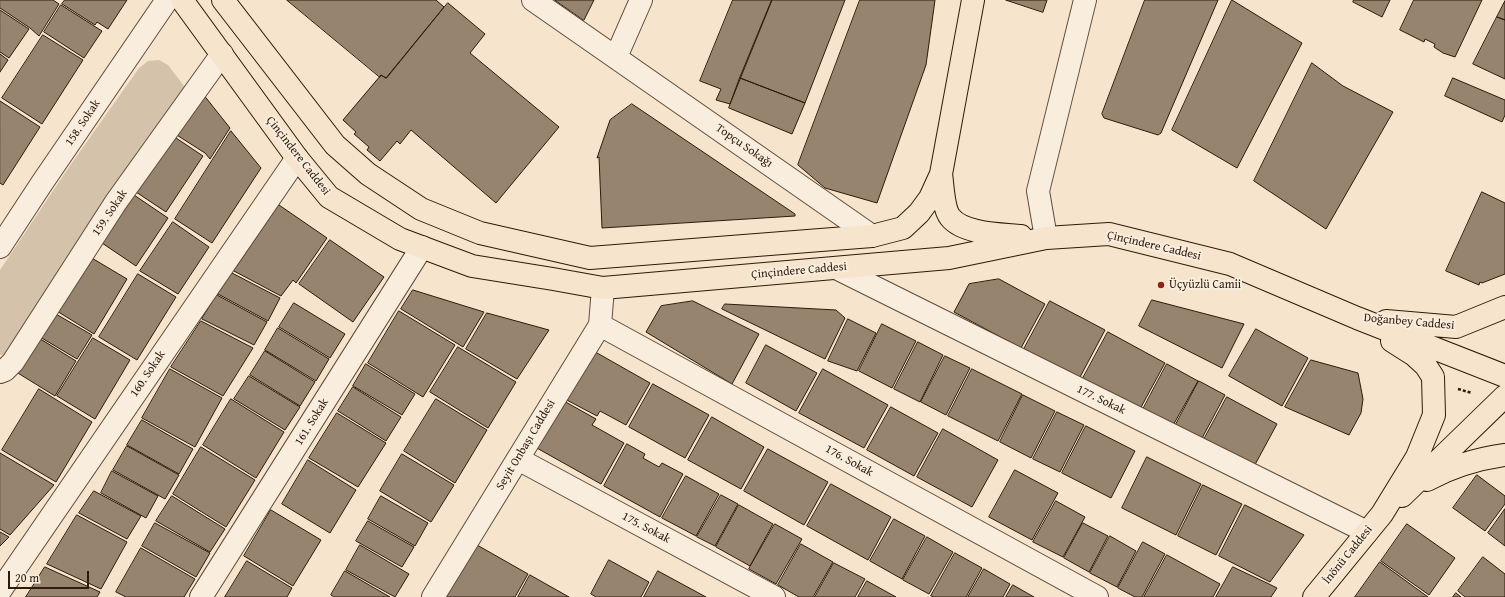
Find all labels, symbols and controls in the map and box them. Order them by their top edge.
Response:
street label: 158. Sokak [62,97,104,149]
street label: Çinçindere Caddesi [263,114,333,198]
street label: Topçu Sokağı [713,121,775,171]
street label: 159. Sokak [89,187,131,239]
street label: Çinçindere Caddesi [1106,228,1202,264]
street label: Çinçindere Caddesi [751,260,847,282]
place label: Üçyüzlü Camii [1169,278,1241,292]
marker: Üçyüzlü Camii [1156,280,1166,290]
street label: Doğanbey Caddesi [1363,311,1455,333]
street label: 160. Sokak [127,348,169,400]
street label: 177. Sokak [1074,382,1128,418]
street label: 161. Sokak [292,396,332,448]
street label: Seyit Onbaşı Caddesi [493,397,559,493]
street label: 176. Sokak [822,442,876,480]
street label: 175. Sokak [619,509,673,547]
street label: İnönü Caddesi [1320,523,1376,587]
scale bar [10,563,91,589]
text: 20 m [15,569,39,586]

